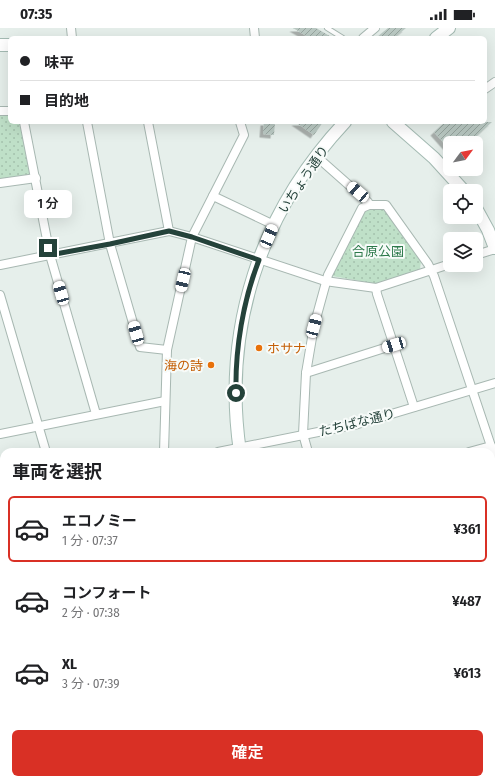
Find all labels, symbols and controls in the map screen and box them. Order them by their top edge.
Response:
text: 07:35 [20,5,52,23]
text: 味平 [44,54,74,72]
text: 目的地 [44,92,89,110]
north arrow [443,136,483,176]
map controls [443,136,483,272]
street label: いちょう通り [275,143,331,216]
car [345,180,371,204]
button: locate [443,184,483,224]
callout: 1 分 [24,190,72,218]
text: 1 分 [37,196,59,211]
car [259,223,279,249]
button: layers [443,232,483,272]
route end [39,239,57,257]
park label: 合原公園 [352,244,404,259]
car [174,267,192,293]
car [52,280,70,306]
car [305,313,323,339]
car [127,320,145,346]
car [381,336,407,354]
place label: ホサナ [267,341,306,356]
marker: ホサナ [254,343,264,353]
place label: 海の詩 [164,358,203,373]
marker: 海の詩 [206,360,216,370]
route start [227,384,245,402]
street label: たちばな通り [317,406,397,439]
text: 車両を選択 [12,461,102,483]
icon: car [14,511,50,547]
text: エコノミー [62,512,137,530]
text: ¥361 [453,520,481,538]
text: 1 分 · 07:37 [62,533,118,548]
icon: car [14,583,50,619]
text: コンフォート [62,584,152,602]
text: ¥487 [452,592,481,610]
text: 2 分 · 07:38 [62,605,120,620]
icon: car [14,655,50,691]
text: XL [62,655,77,673]
text: ¥613 [454,664,481,682]
text: 3 分 · 07:39 [62,676,120,691]
button: 確定 [12,730,483,776]

